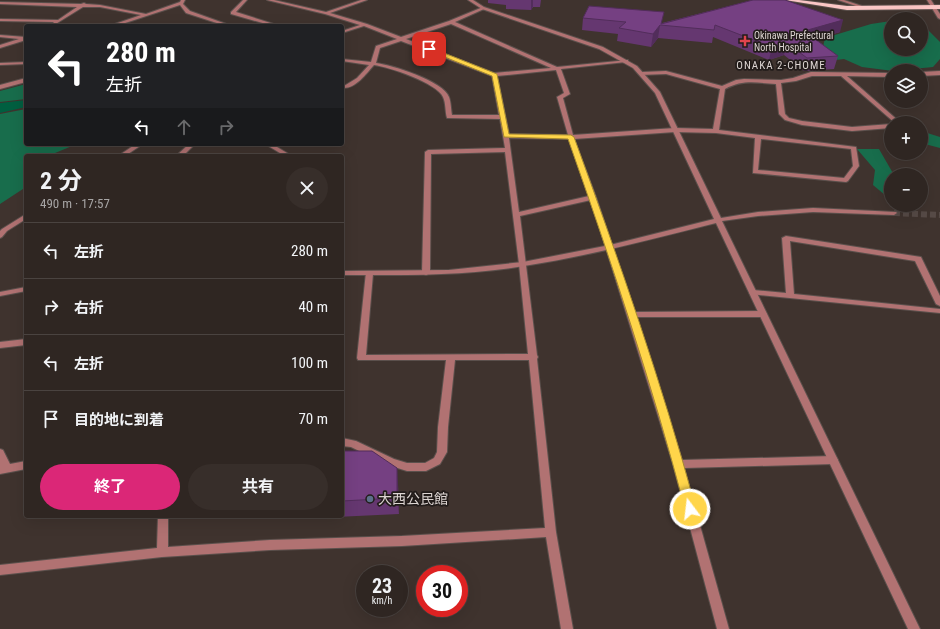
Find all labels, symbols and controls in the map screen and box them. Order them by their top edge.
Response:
map controls [884,12,928,212]
button: search [884,12,928,56]
place label: Okinawa Prefectural North Hospital [754,30,833,53]
pin [412,32,446,66]
marker: Okinawa Prefectural North Hospital [739,35,751,47]
text: 280 m [106,36,176,69]
icon: arrive [418,38,440,60]
icon: left [40,40,92,92]
district label: ONAKA 2-CHOME [736,59,826,72]
button: layers [884,64,928,108]
text: 左折 [106,74,142,95]
icon: left [131,116,153,138]
icon: ahead [173,116,195,138]
icon: right [215,116,237,138]
button: + [884,116,928,160]
text: 2 分 [40,167,82,195]
button: close [286,167,328,209]
button: − [884,168,928,212]
text: 490 m · 17:57 [40,196,110,211]
icon: left [40,240,62,262]
text: 280 m [291,242,328,260]
text: 左折 [74,243,104,261]
icon: right [40,296,62,318]
text: 40 m [298,298,328,316]
text: 右折 [74,299,104,317]
icon: left [40,352,62,374]
text: 100 m [291,354,328,372]
text: 左折 [74,355,104,373]
icon: arrive [40,408,62,430]
text: 70 m [298,410,328,428]
text: 目的地に到着 [74,411,164,429]
button: 終了 [40,464,180,510]
button: 共有 [188,464,328,510]
position arrow [669,488,711,530]
place label: 大西公民館 [378,491,448,507]
marker: 大西公民館 [365,494,375,504]
speed limit sign: 30 [416,565,468,617]
text: 23 [372,574,392,598]
text: km/h [372,595,392,606]

